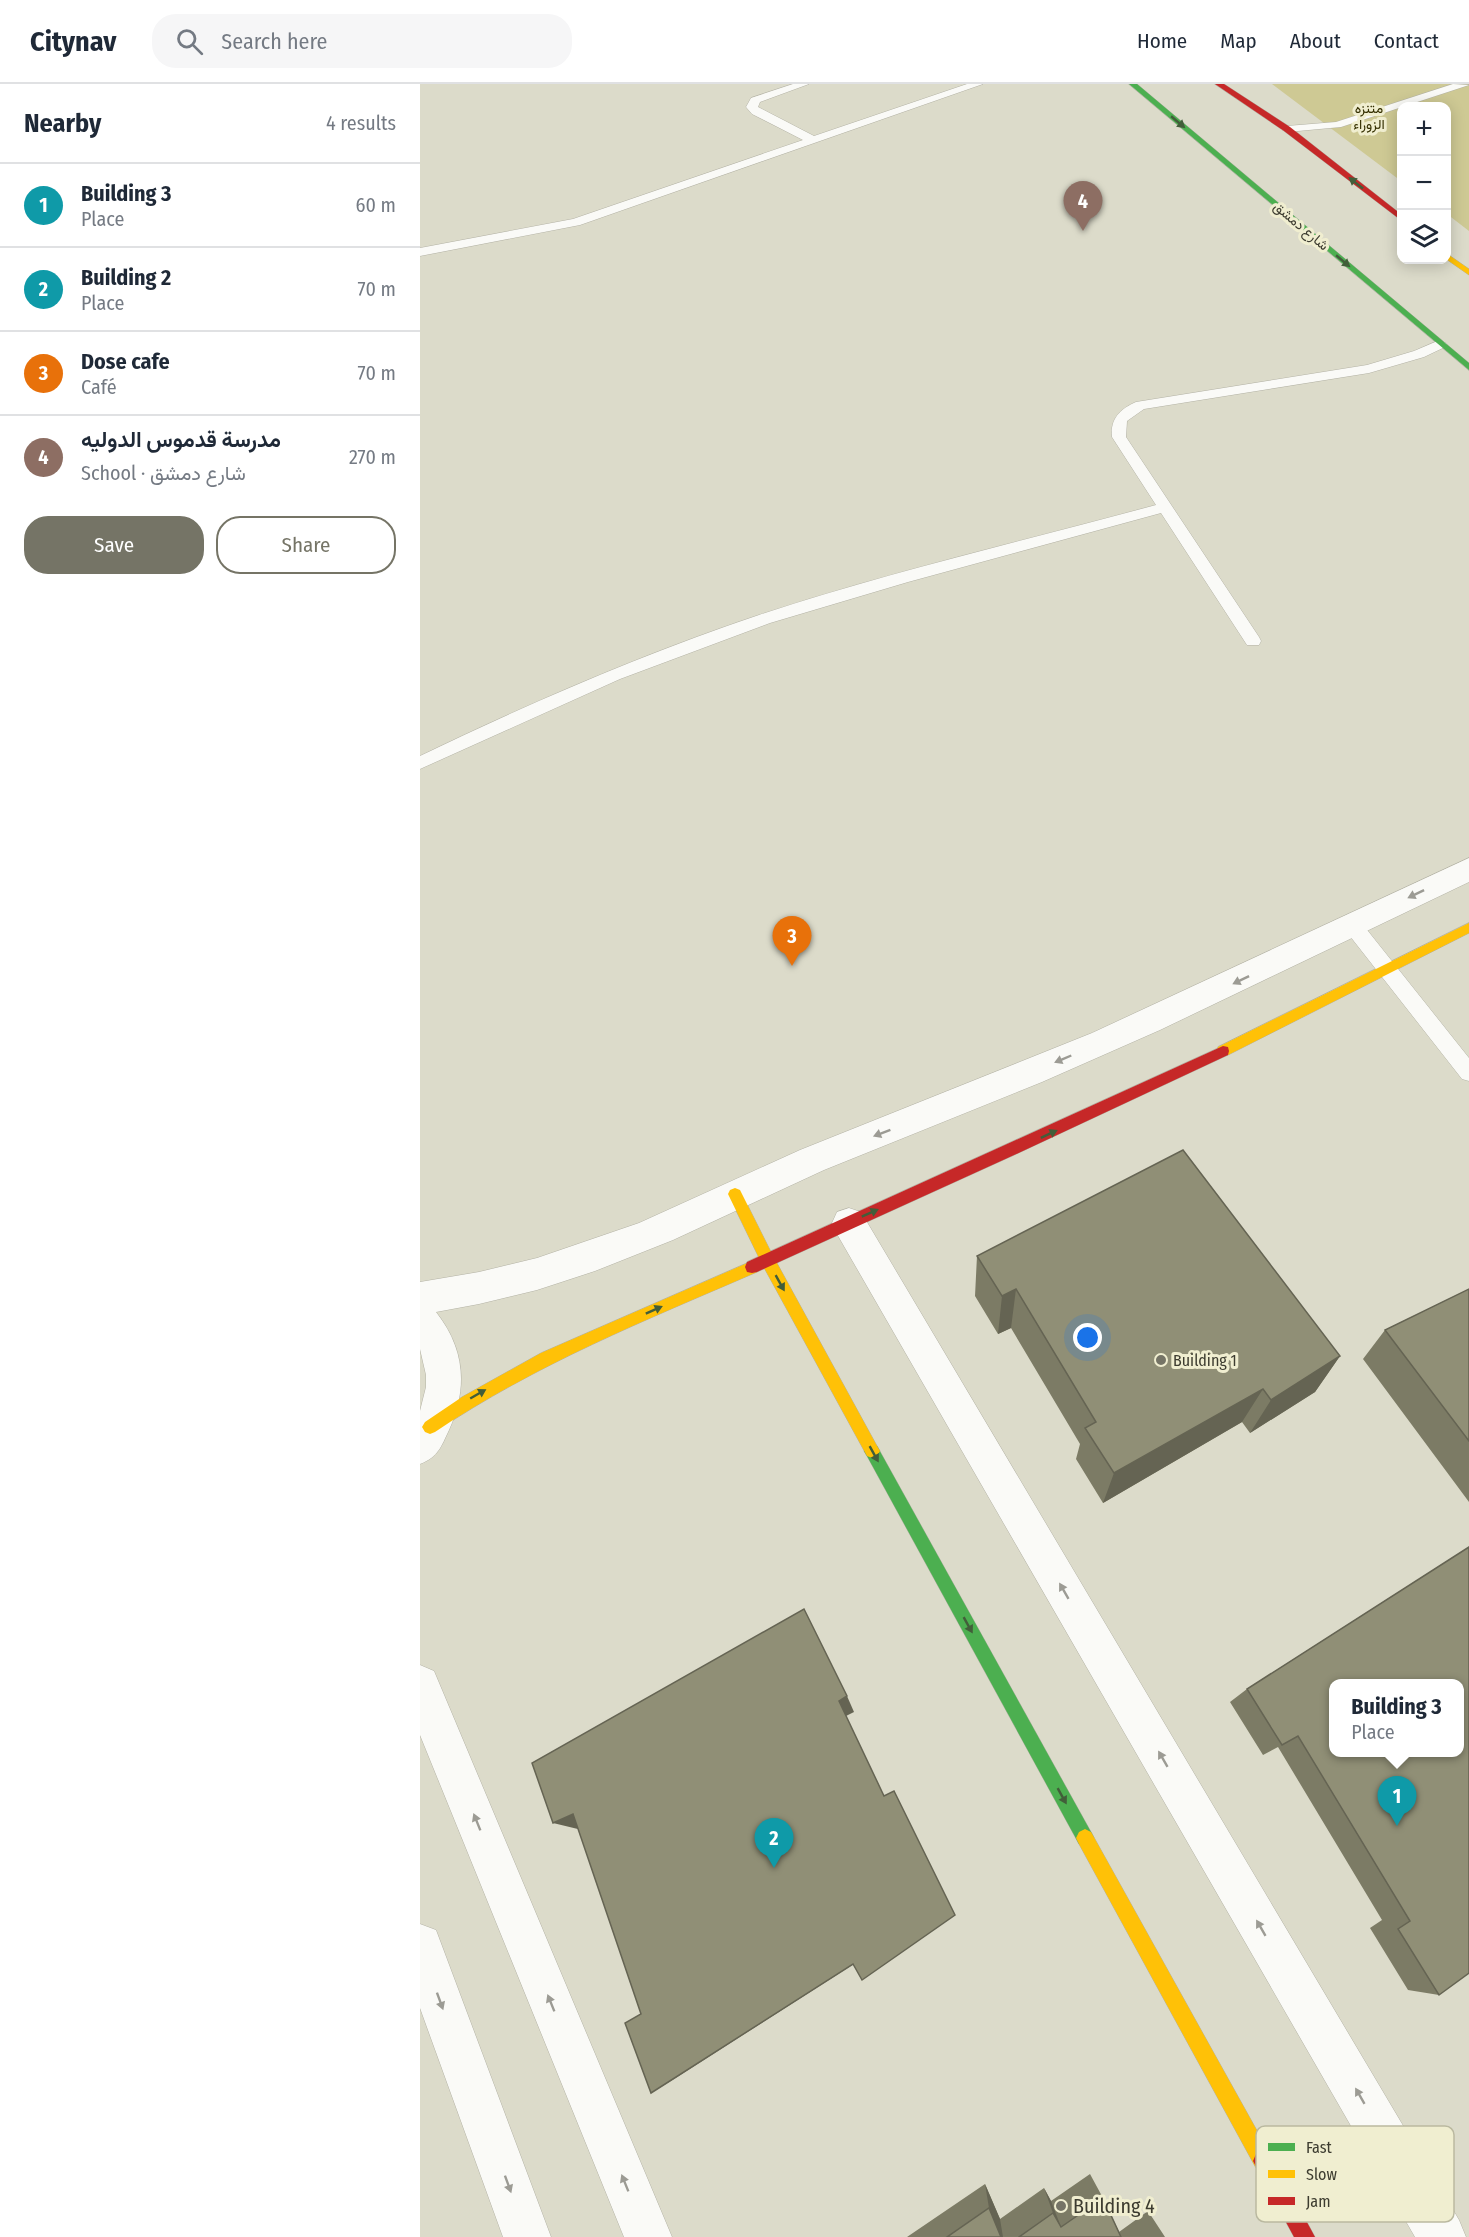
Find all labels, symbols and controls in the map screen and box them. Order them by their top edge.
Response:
search box [152,14,572,68]
text: Citynav [30,25,116,58]
icon: search [173,25,206,58]
text: Search here [221,28,327,55]
text: Home [1137,28,1187,54]
text: Map [1220,28,1257,54]
text: About [1290,28,1341,54]
text: Contact [1374,28,1439,54]
park label: متنزه الزوراء [1353,100,1385,133]
map controls [1397,102,1451,264]
button: + [1397,102,1451,156]
text: Nearby [24,108,101,139]
text: 4 results [326,111,396,135]
one-way arrow [1170,115,1185,128]
button: − [1397,156,1451,210]
one-way arrow [1348,178,1363,190]
text: Building 3 [81,180,171,207]
pin: 4 [1064,182,1102,231]
text: 1 [39,193,48,217]
text: 60 m [356,193,396,217]
street label: شارع دمشق [1269,198,1332,256]
text: Place [81,207,124,231]
button: layers [1397,210,1451,264]
one-way arrow [1335,255,1351,268]
text: Building 2 [81,264,171,291]
text: 2 [39,277,48,301]
text: 70 m [358,277,396,301]
text: Place [81,291,124,315]
text: Dose cafe [81,348,170,375]
text: 3 [39,361,48,385]
text: 70 m [358,361,396,385]
text: Café [81,375,117,399]
text: مدرسة قدموس الدوليه [81,426,281,453]
text: 4 [38,445,49,469]
text: 270 m [349,445,396,469]
text: School · شارع دمشق [81,461,246,485]
button: Save [24,516,204,574]
button: Share [216,516,396,574]
one-way arrow [1408,890,1425,899]
pin: 3 [772,916,812,966]
one-way arrow [1233,975,1250,984]
one-way arrow [1054,1055,1072,1064]
one-way arrow [873,1128,891,1138]
one-way arrow [1040,1129,1058,1139]
one-way arrow [862,1208,880,1218]
one-way arrow [775,1275,785,1292]
one-way arrow [646,1305,664,1315]
your location [1073,1323,1102,1352]
place label: Building 1 [1173,1351,1237,1370]
marker: Building 1 [1154,1353,1168,1367]
one-way arrow [470,1389,487,1399]
one-way arrow [869,1446,879,1463]
one-way arrow [1059,1583,1070,1599]
one-way arrow [963,1617,973,1634]
popup [1329,1679,1464,1757]
text: Building 3 [1351,1693,1442,1720]
text: Place [1351,1720,1395,1744]
one-way arrow [1158,1750,1168,1767]
pin: 1 [1378,1776,1416,1826]
one-way arrow [1057,1788,1067,1805]
one-way arrow [472,1813,482,1831]
pin: 2 [754,1818,794,1868]
one-way arrow [1256,1920,1267,1936]
one-way arrow [436,1992,446,2010]
one-way arrow [546,1993,556,2011]
one-way arrow [1354,2088,1365,2104]
legend [1256,2126,1454,2222]
text: Fast [1306,2138,1333,2157]
text: Slow [1306,2165,1337,2184]
one-way arrow [620,2174,629,2192]
one-way arrow [503,2175,513,2193]
text: Jam [1306,2192,1331,2211]
place label: Building 4 [1073,2194,1155,2218]
marker: Building 4 [1054,2199,1068,2213]

